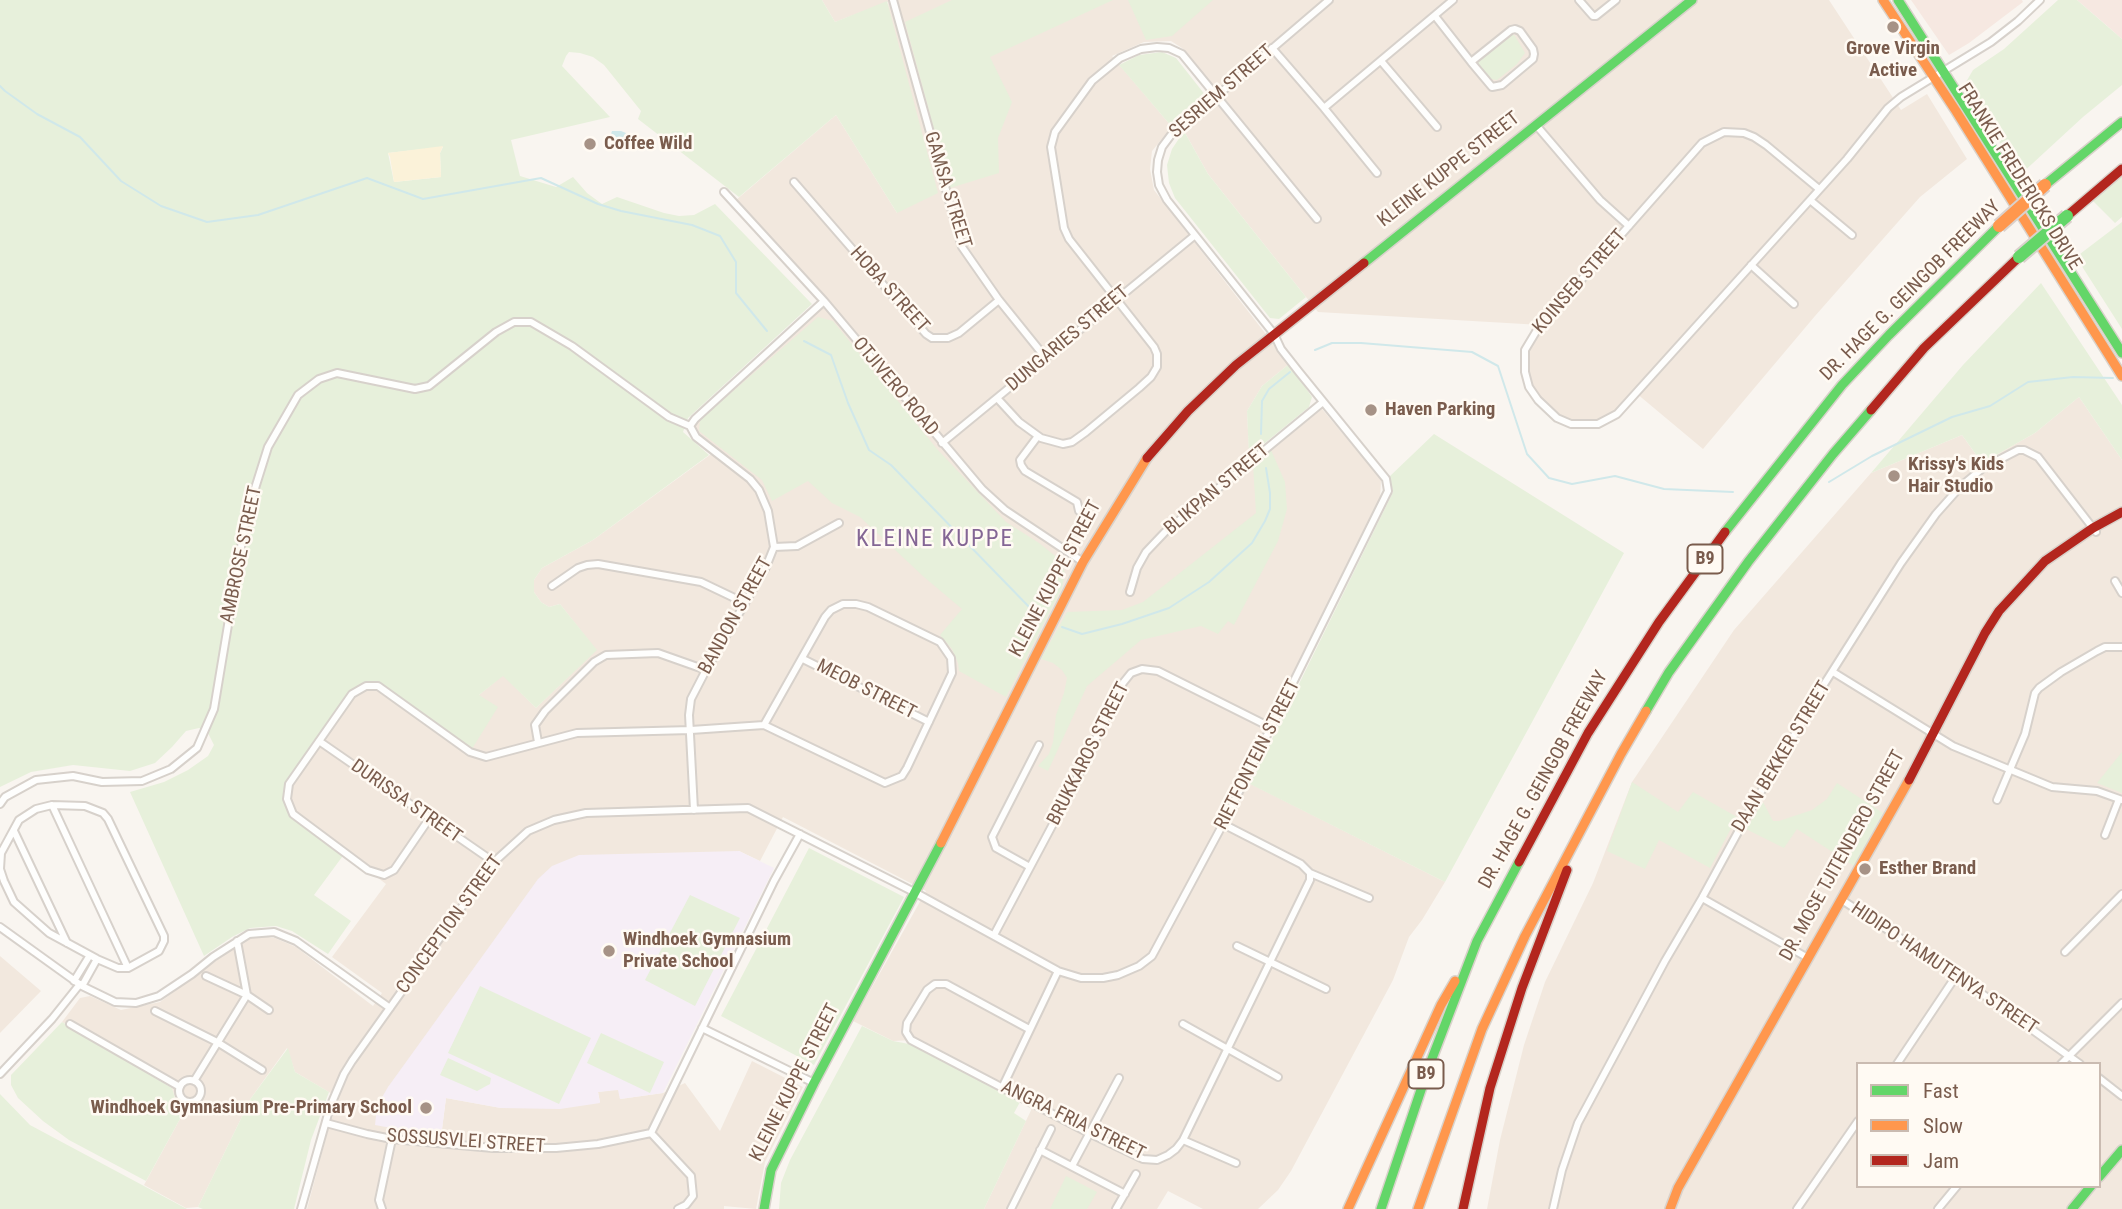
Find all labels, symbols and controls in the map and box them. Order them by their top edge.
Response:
marker: Grove Virgin Active [1885,19,1901,35]
place label: Grove Virgin Active [1846,38,1940,82]
street label: SESRIEM STREET [1165,40,1279,144]
street label: FRANKIE FREDERICKS DRIVE [1952,79,2086,275]
street label: KLEINE KUPPE STREET [1373,107,1525,233]
street label: GAMSA STREET [918,129,976,251]
place label: Coffee Wild [604,133,692,155]
marker: Coffee Wild [582,136,598,152]
street label: DR. HAGE G. GEINGOB FREEWAY [1816,196,2006,386]
street label: KOINSEB STREET [1528,225,1632,339]
street label: HOBA STREET [845,242,933,338]
street label: DUNGARIES STREET [1002,281,1134,397]
street label: OTJIVERO ROAD [847,333,943,441]
place label: Haven Parking [1385,399,1495,421]
marker: Haven Parking [1363,402,1379,418]
street label: BLIKPAN STREET [1160,440,1274,540]
place label: Krissy's Kids Hair Studio [1908,454,2004,498]
marker: Krissy's Kids Hair Studio [1886,468,1902,484]
street label: AMBROSE STREET [216,484,268,626]
street label: KLEINE KUPPE STREET [1005,497,1107,661]
district label: KLEINE KUPPE [857,526,1013,554]
road number: B9 [1688,544,1722,574]
street label: BANDON STREET [694,553,778,679]
street label: MEOB STREET [812,655,920,725]
street label: DR. HAGE G. GEINGOB FREEWAY [1475,667,1613,893]
street label: RIETFONTEIN STREET [1210,676,1306,834]
street label: DAAN BEKKER STREET [1728,677,1836,837]
street label: BRUKKAROS STREET [1043,679,1135,829]
street label: DR. MOSE TJITENDERO STREET [1776,747,1910,965]
street label: DURISSA STREET [346,755,466,849]
street label: CONCEPTION STREET [392,851,508,999]
place label: Esther Brand [1879,858,1976,880]
marker: Esther Brand [1857,861,1873,877]
street label: HIDIPO HAMUTENYA STREET [1846,898,2042,1040]
place label: Windhoek Gymnasium Private School [623,929,791,973]
marker: Windhoek Gymnasium Private School [601,943,617,959]
street label: KLEINE KUPPE STREET [745,1000,845,1166]
road number: B9 [1408,1059,1444,1088]
legend [1856,1062,2101,1188]
street label: ANGRA FRIA STREET [997,1076,1149,1166]
text: Fast [1923,1079,1959,1103]
place label: Windhoek Gymnasium Pre-Primary School [91,1097,412,1119]
marker: Windhoek Gymnasium Pre-Primary School [418,1100,434,1116]
text: Slow [1923,1114,1963,1138]
street label: SOSSUSVLEI STREET [386,1125,546,1159]
text: Jam [1923,1149,1959,1173]

